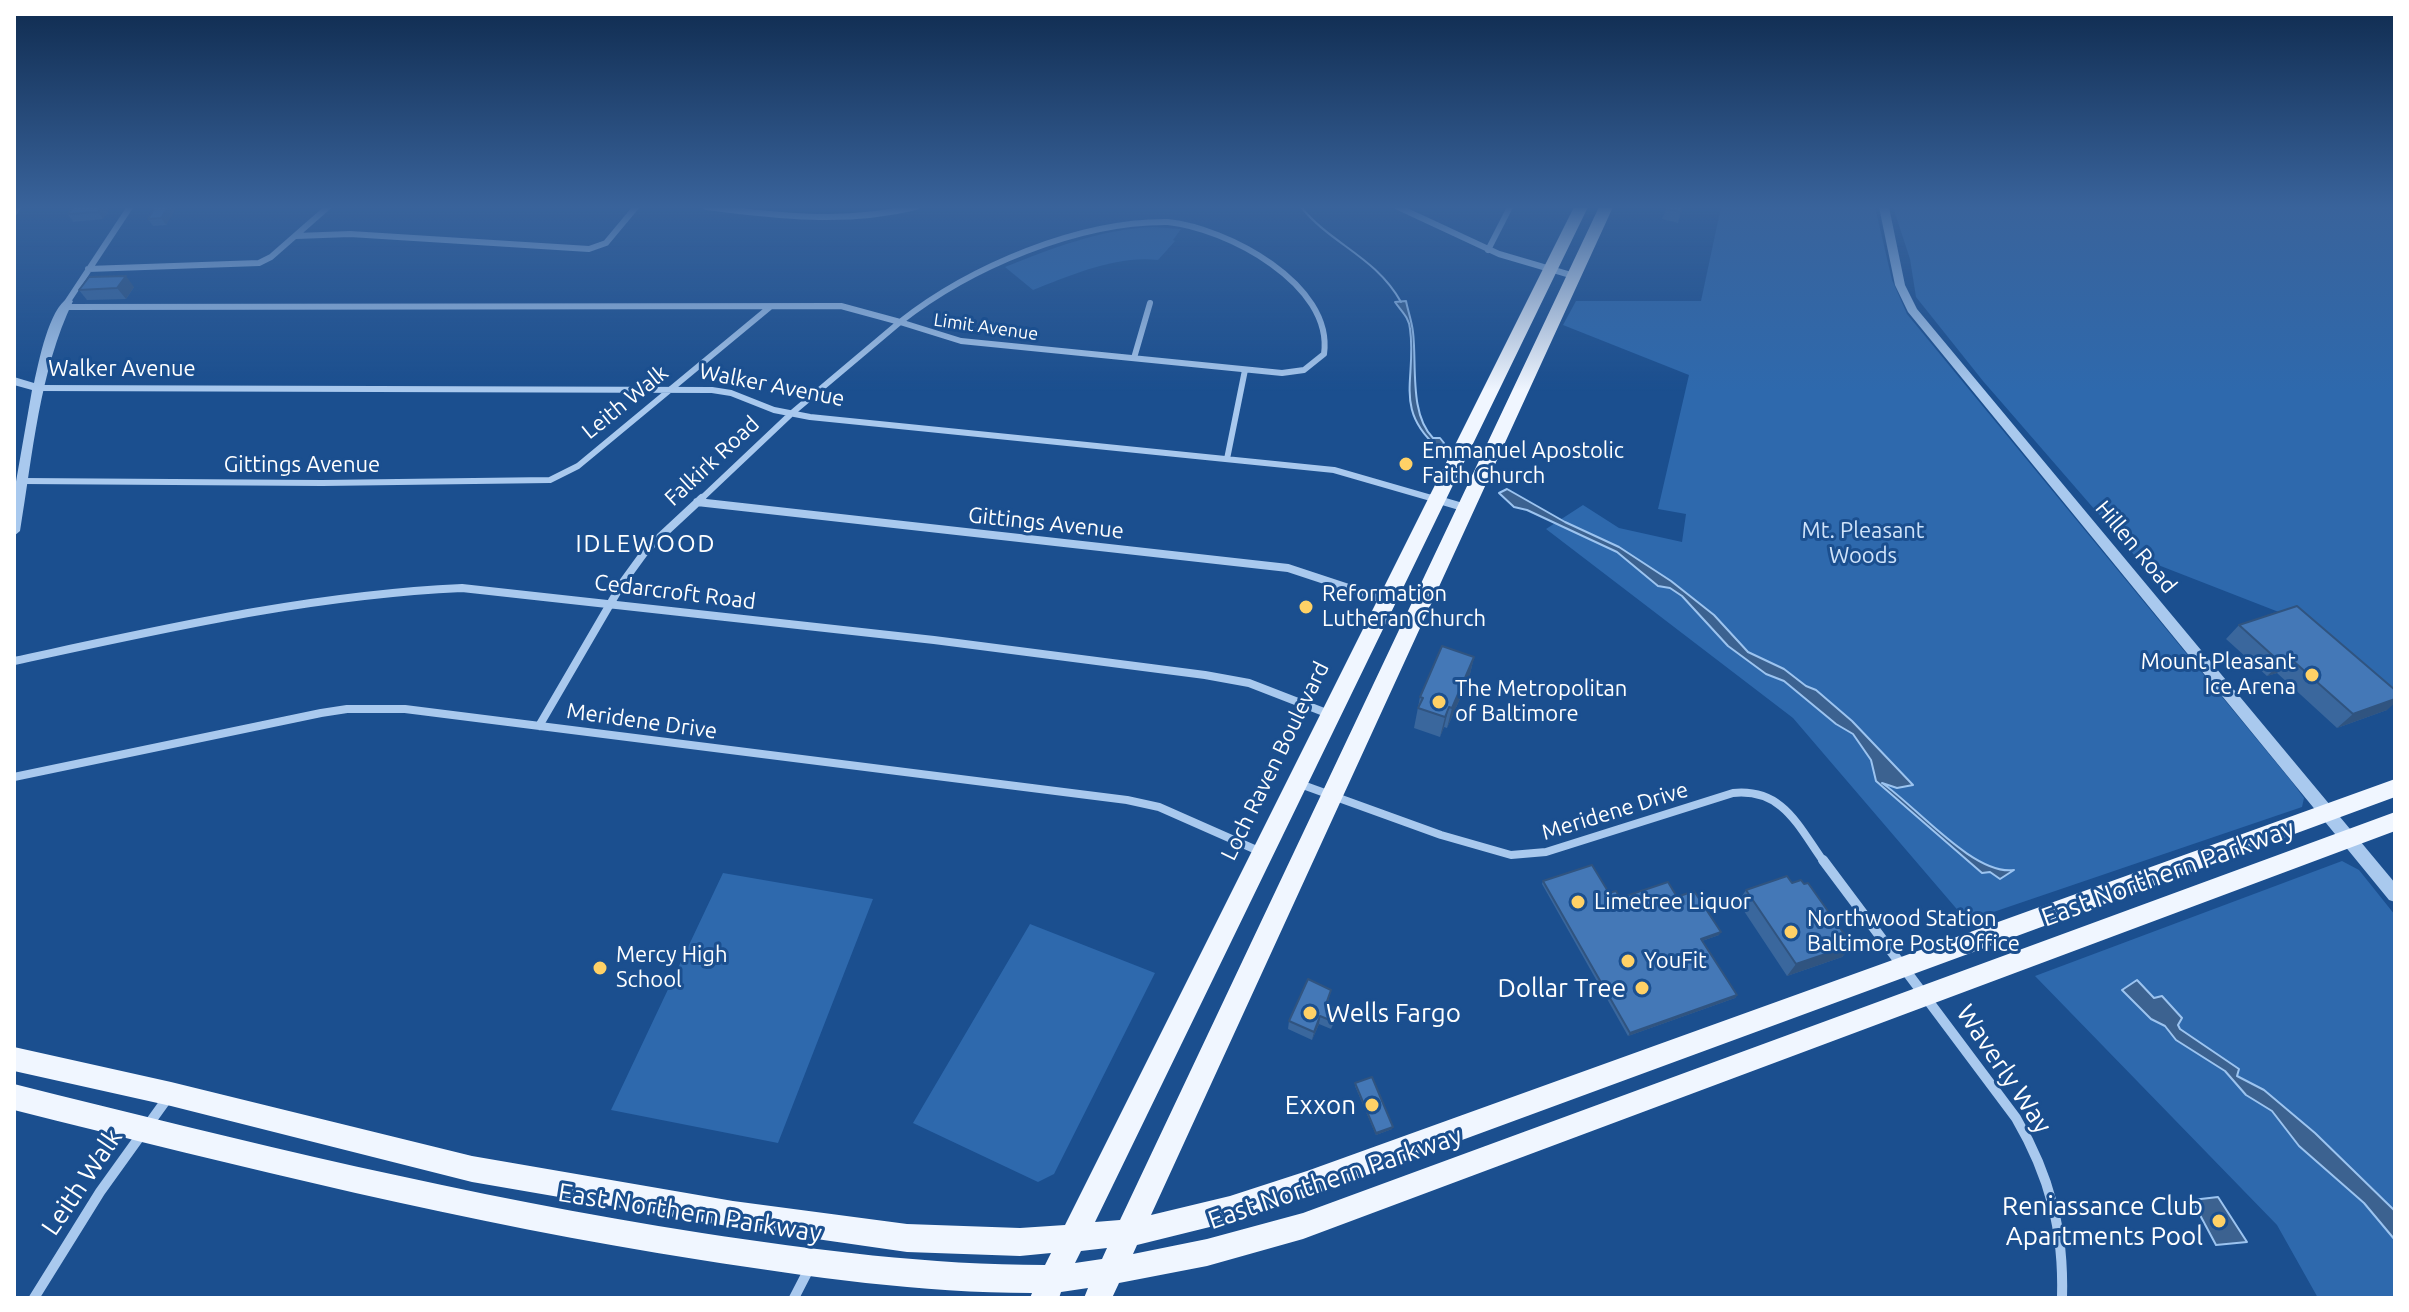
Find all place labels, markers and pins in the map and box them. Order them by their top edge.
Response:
place label: Emmanuel Apostolic Faith Church [1422,438,1624,490]
marker: Emmanuel Apostolic Faith Church [1397,455,1415,473]
place label: Reformation Lutheran Church [1322,581,1486,632]
marker: Reformation Lutheran Church [1297,598,1315,616]
place label: Mount Pleasant Ice Arena [2141,649,2296,700]
marker: Mount Pleasant Ice Arena [2303,666,2321,684]
place label: The Metropolitan of Baltimore [1455,676,1627,728]
marker: The Metropolitan of Baltimore [1430,693,1448,711]
place label: Limetree Liquor [1594,889,1751,915]
marker: Limetree Liquor [1569,893,1587,911]
place label: Northwood Station Baltimore Post Office [1807,906,2020,958]
marker: Northwood Station Baltimore Post Office [1782,923,1800,941]
place label: Mercy High School [616,942,728,994]
place label: YouFit [1644,948,1707,974]
marker: YouFit [1619,952,1637,970]
marker: Mercy High School [591,959,609,977]
place label: Dollar Tree [1497,972,1626,1004]
marker: Dollar Tree [1633,979,1651,997]
place label: Wells Fargo [1326,997,1461,1029]
marker: Wells Fargo [1301,1004,1319,1022]
place label: Exxon [1285,1089,1356,1121]
marker: Exxon [1363,1096,1381,1114]
place label: Reniassance Club Apartments Pool [2002,1190,2203,1252]
marker: Reniassance Club Apartments Pool [2210,1212,2228,1230]

